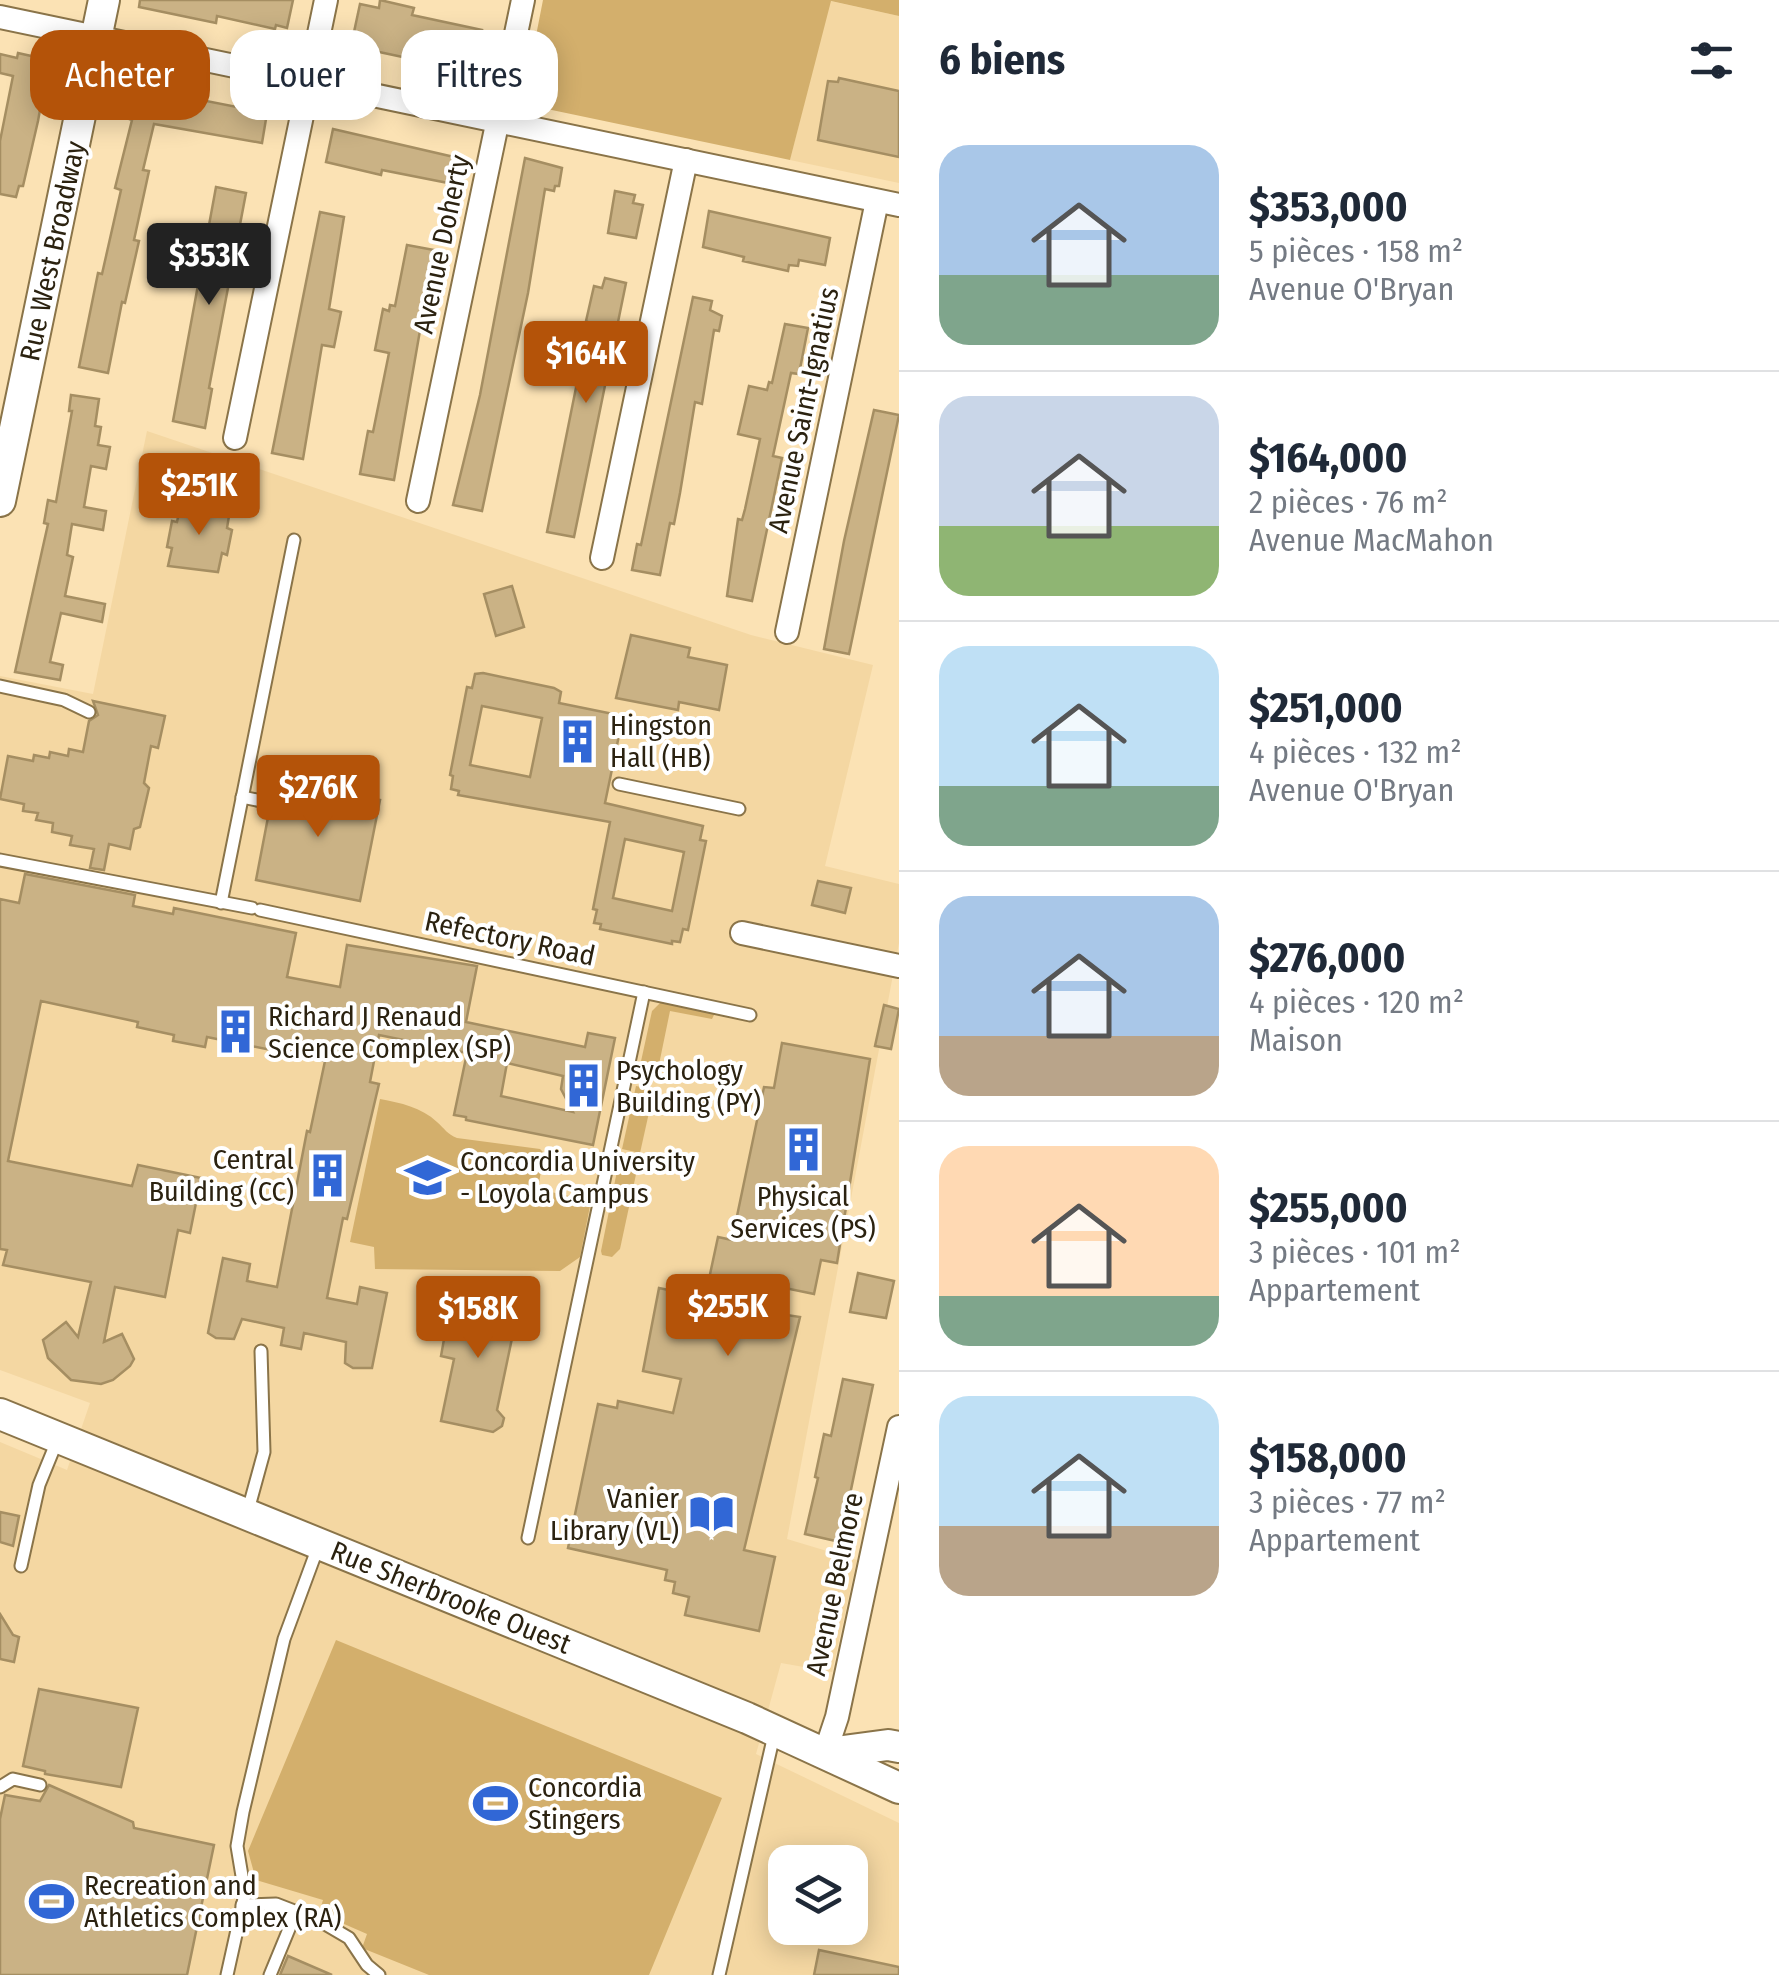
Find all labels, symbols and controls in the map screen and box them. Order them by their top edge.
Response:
chip: Acheter [30,30,210,120]
chip: Louer [230,30,381,120]
chip: Filtres [401,30,558,120]
icon: filters [1684,33,1739,88]
text: 6 biens [939,35,1065,85]
street label: Rue West Broadway [13,138,92,364]
street label: Avenue Doherty [406,151,477,336]
text: $353,000 [1249,182,1408,232]
icon: home [1019,185,1139,305]
pin: $353K [139,223,279,308]
text: 5 pièces · 158 m² [1249,232,1463,270]
text: $353K [169,236,249,274]
text: Avenue O'Bryan [1249,270,1454,308]
street label: Avenue Saint-Ignatius [761,284,846,536]
pin: $164K [516,321,656,406]
text: $164K [546,334,626,372]
text: $164,000 [1249,433,1407,483]
icon: home [1019,436,1139,556]
pin: $251K [129,453,269,538]
text: $251K [161,466,237,504]
text: 2 pièces · 76 m² [1249,483,1448,521]
text: Avenue MacMahon [1249,521,1494,559]
text: $251,000 [1249,683,1403,733]
icon: home [1019,686,1139,806]
place label: Hingston Hall (HB) [610,709,712,774]
building icon: Hingston Hall (HB) [553,717,601,765]
text: 4 pièces · 132 m² [1249,733,1462,771]
pin: $276K [248,755,388,840]
text: $276K [279,768,357,806]
text: Avenue O'Bryan [1249,771,1454,809]
street label: Refectory Road [422,904,598,973]
text: $276,000 [1249,933,1406,983]
icon: home [1019,936,1139,1056]
text: 4 pièces · 120 m² [1249,983,1464,1021]
place label: Richard J Renaud Science Complex (SP) [268,1000,511,1065]
building icon: Richard J Renaud Science Complex (SP) [211,1008,259,1056]
text: Maison [1249,1021,1343,1059]
place label: Psychology Building (PY) [616,1054,761,1119]
building icon: Psychology Building (PY) [559,1062,607,1110]
building icon: Physical Services (PS) [779,1126,827,1174]
place label: Central Building (CC) [149,1143,294,1208]
place label: Concordia University - Loyola Campus [460,1145,696,1210]
building icon: Central Building (CC) [303,1151,351,1199]
school or university icon: Concordia University - Loyola Campus [403,1153,451,1201]
place label: Physical Services (PS) [730,1180,876,1245]
text: $255,000 [1249,1183,1408,1233]
icon: home [1019,1186,1139,1306]
text: 3 pièces · 101 m² [1249,1233,1461,1271]
text: Appartement [1249,1271,1420,1309]
pin: $255K [658,1274,798,1359]
pin: $158K [408,1276,548,1361]
text: $255K [688,1287,768,1325]
text: $158K [438,1289,518,1327]
text: $158,000 [1249,1433,1407,1483]
icon: home [1019,1436,1139,1556]
place label: Vanier Library (VL) [550,1482,679,1547]
text: 3 pièces · 77 m² [1249,1483,1446,1521]
library icon: Vanier Library (VL) [688,1490,736,1538]
street label: Avenue Belmore [799,1490,870,1679]
text: Appartement [1249,1521,1420,1559]
street label: Rue Sherbrooke Ouest [326,1534,577,1661]
place label: Concordia Stingers [528,1771,642,1836]
sports icon: Concordia Stingers [471,1779,519,1827]
map controls [768,1845,868,1945]
button: layers [768,1845,868,1945]
place label: Recreation and Athletics Complex (RA) [84,1869,341,1934]
sports icon: Recreation and Athletics Complex (RA) [27,1877,75,1925]

